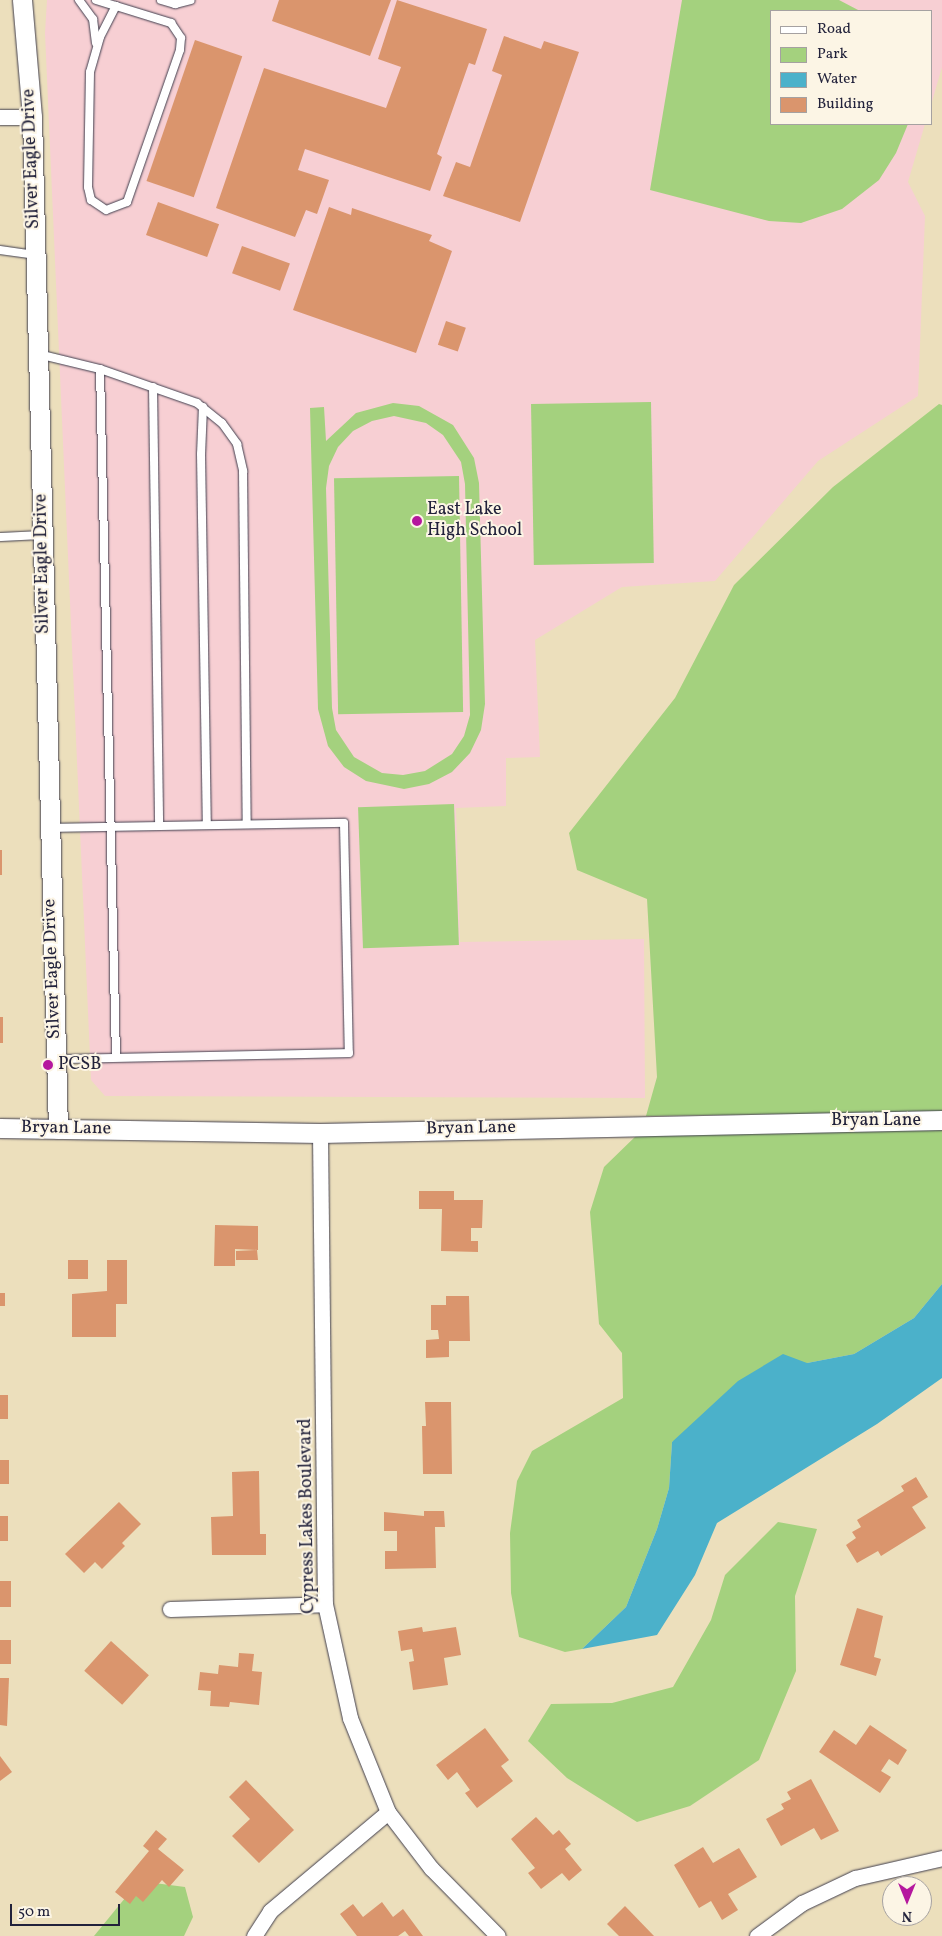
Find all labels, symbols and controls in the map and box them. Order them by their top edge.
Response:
legend [770,10,932,125]
text: Road [817,19,851,40]
text: Park [817,44,848,65]
text: Water [817,69,857,90]
street label: Silver Eagle Drive [19,89,45,229]
text: Building [817,94,873,115]
street label: Silver Eagle Drive [31,494,55,634]
place label: East Lake High School [427,500,522,542]
marker: East Lake High School [411,515,423,527]
street label: Silver Eagle Drive [40,899,66,1039]
place label: PCSB [58,1054,101,1076]
marker: PCSB [42,1059,54,1071]
street label: Bryan Lane [831,1110,921,1132]
street label: Bryan Lane [21,1117,111,1141]
street label: Bryan Lane [426,1117,516,1141]
street label: Cypress Lakes Boulevard [295,1418,321,1614]
north arrow [882,1876,932,1926]
scale bar [12,1894,122,1926]
text: 50 m [18,1902,50,1923]
text: N [902,1906,912,1925]

